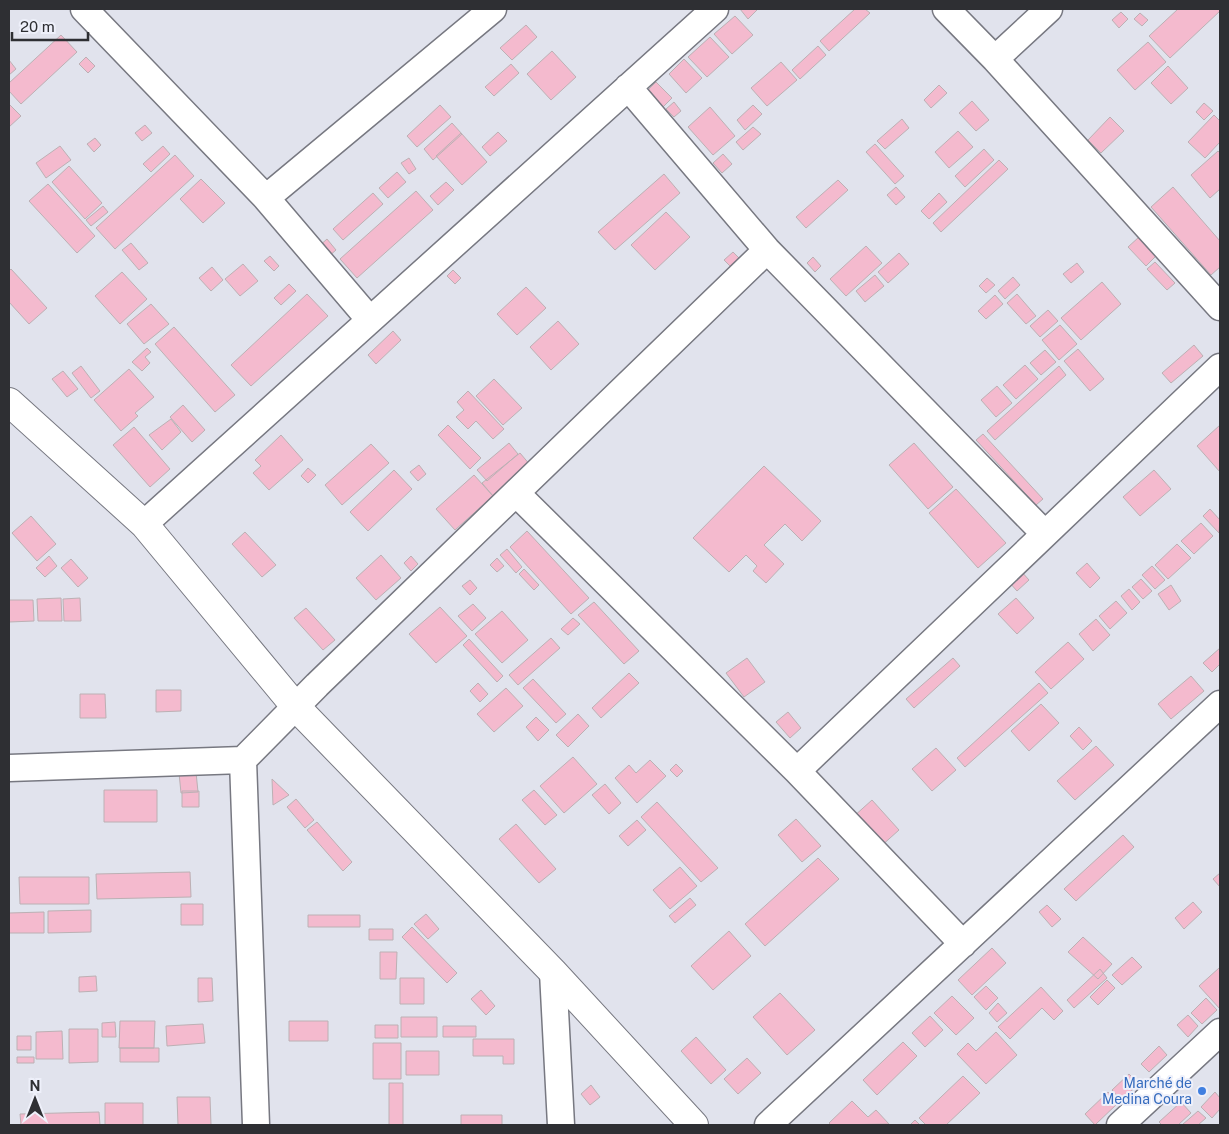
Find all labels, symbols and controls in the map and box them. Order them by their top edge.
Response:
scale bar [12,10,89,42]
text: 20 m [20,18,55,35]
north arrow [10,1074,60,1124]
place label: Marché de Medina Coura [1102,1075,1192,1107]
text: N [30,1078,40,1094]
marker: Marché de Medina Coura [1196,1085,1208,1097]

